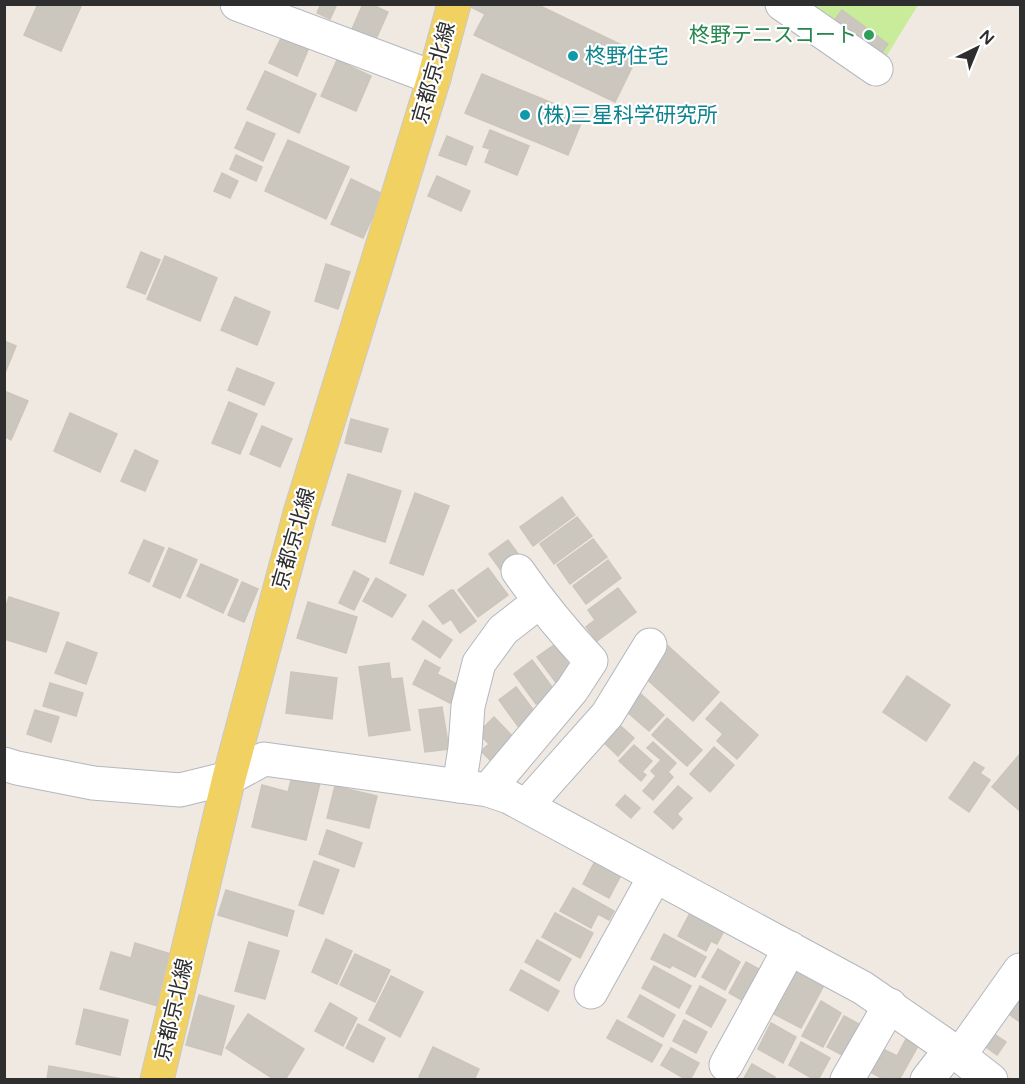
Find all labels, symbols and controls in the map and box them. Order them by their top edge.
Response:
north arrow [947,18,1007,78]
street label: 京都京北線 [408,19,460,127]
place label: 柊野テニスコート [689,23,857,48]
text: N [975,26,998,49]
marker: 柊野テニスコート [862,28,876,42]
place label: 柊野住宅 [585,44,669,69]
marker: 柊野住宅 [566,49,580,63]
place label: (株)三星科学研究所 [537,103,718,128]
marker: (株)三星科学研究所 [518,108,532,122]
street label: 京都京北線 [268,485,320,593]
street label: 京都京北線 [150,956,198,1064]

